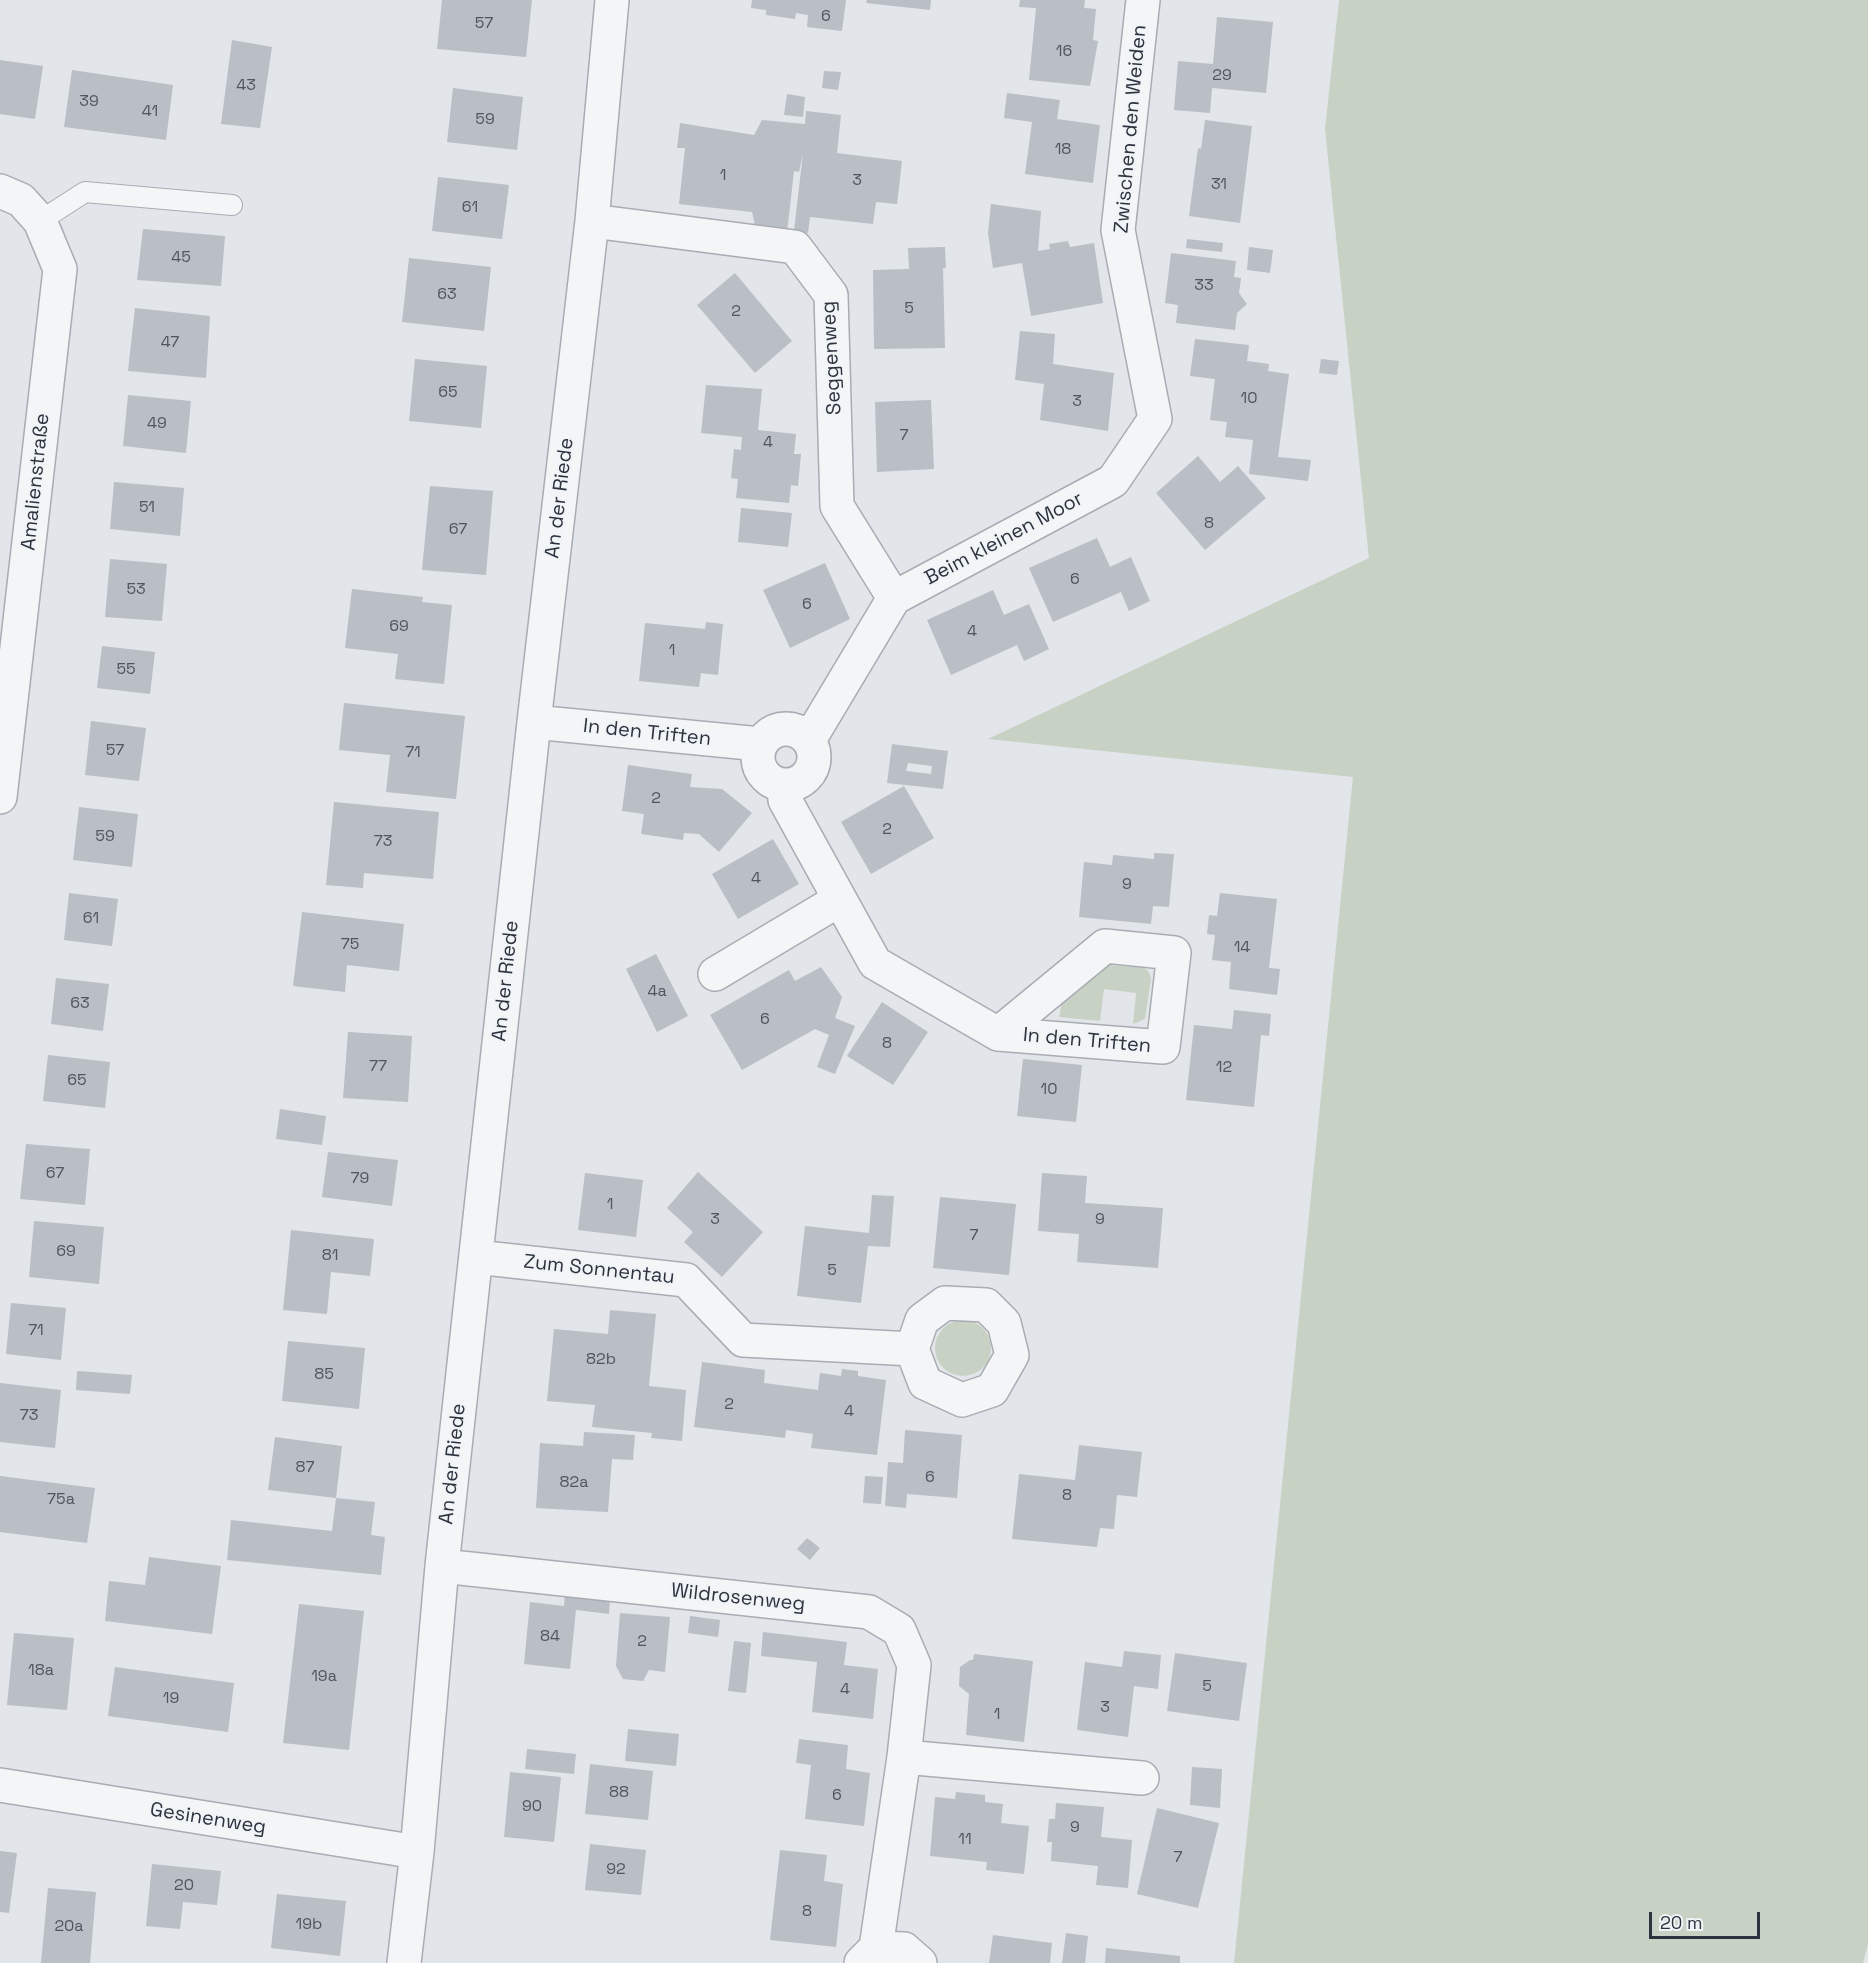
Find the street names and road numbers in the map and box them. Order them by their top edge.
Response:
street label: Zwischen den Weiden [1110,24,1152,234]
street label: Seggenweg [817,300,847,416]
street label: Amalienstraße [17,412,55,552]
street label: An der Riede [541,436,579,560]
street label: Beim kleinen Moor [921,487,1087,591]
street label: In den Triften [582,714,712,752]
street label: An der Riede [488,919,524,1043]
street label: In den Triften [1022,1023,1152,1059]
street label: Zum Sonnentau [522,1250,676,1290]
street label: An der Riede [435,1402,471,1526]
street label: Wildrosenweg [670,1579,806,1617]
street label: Gesinenweg [148,1798,268,1840]

